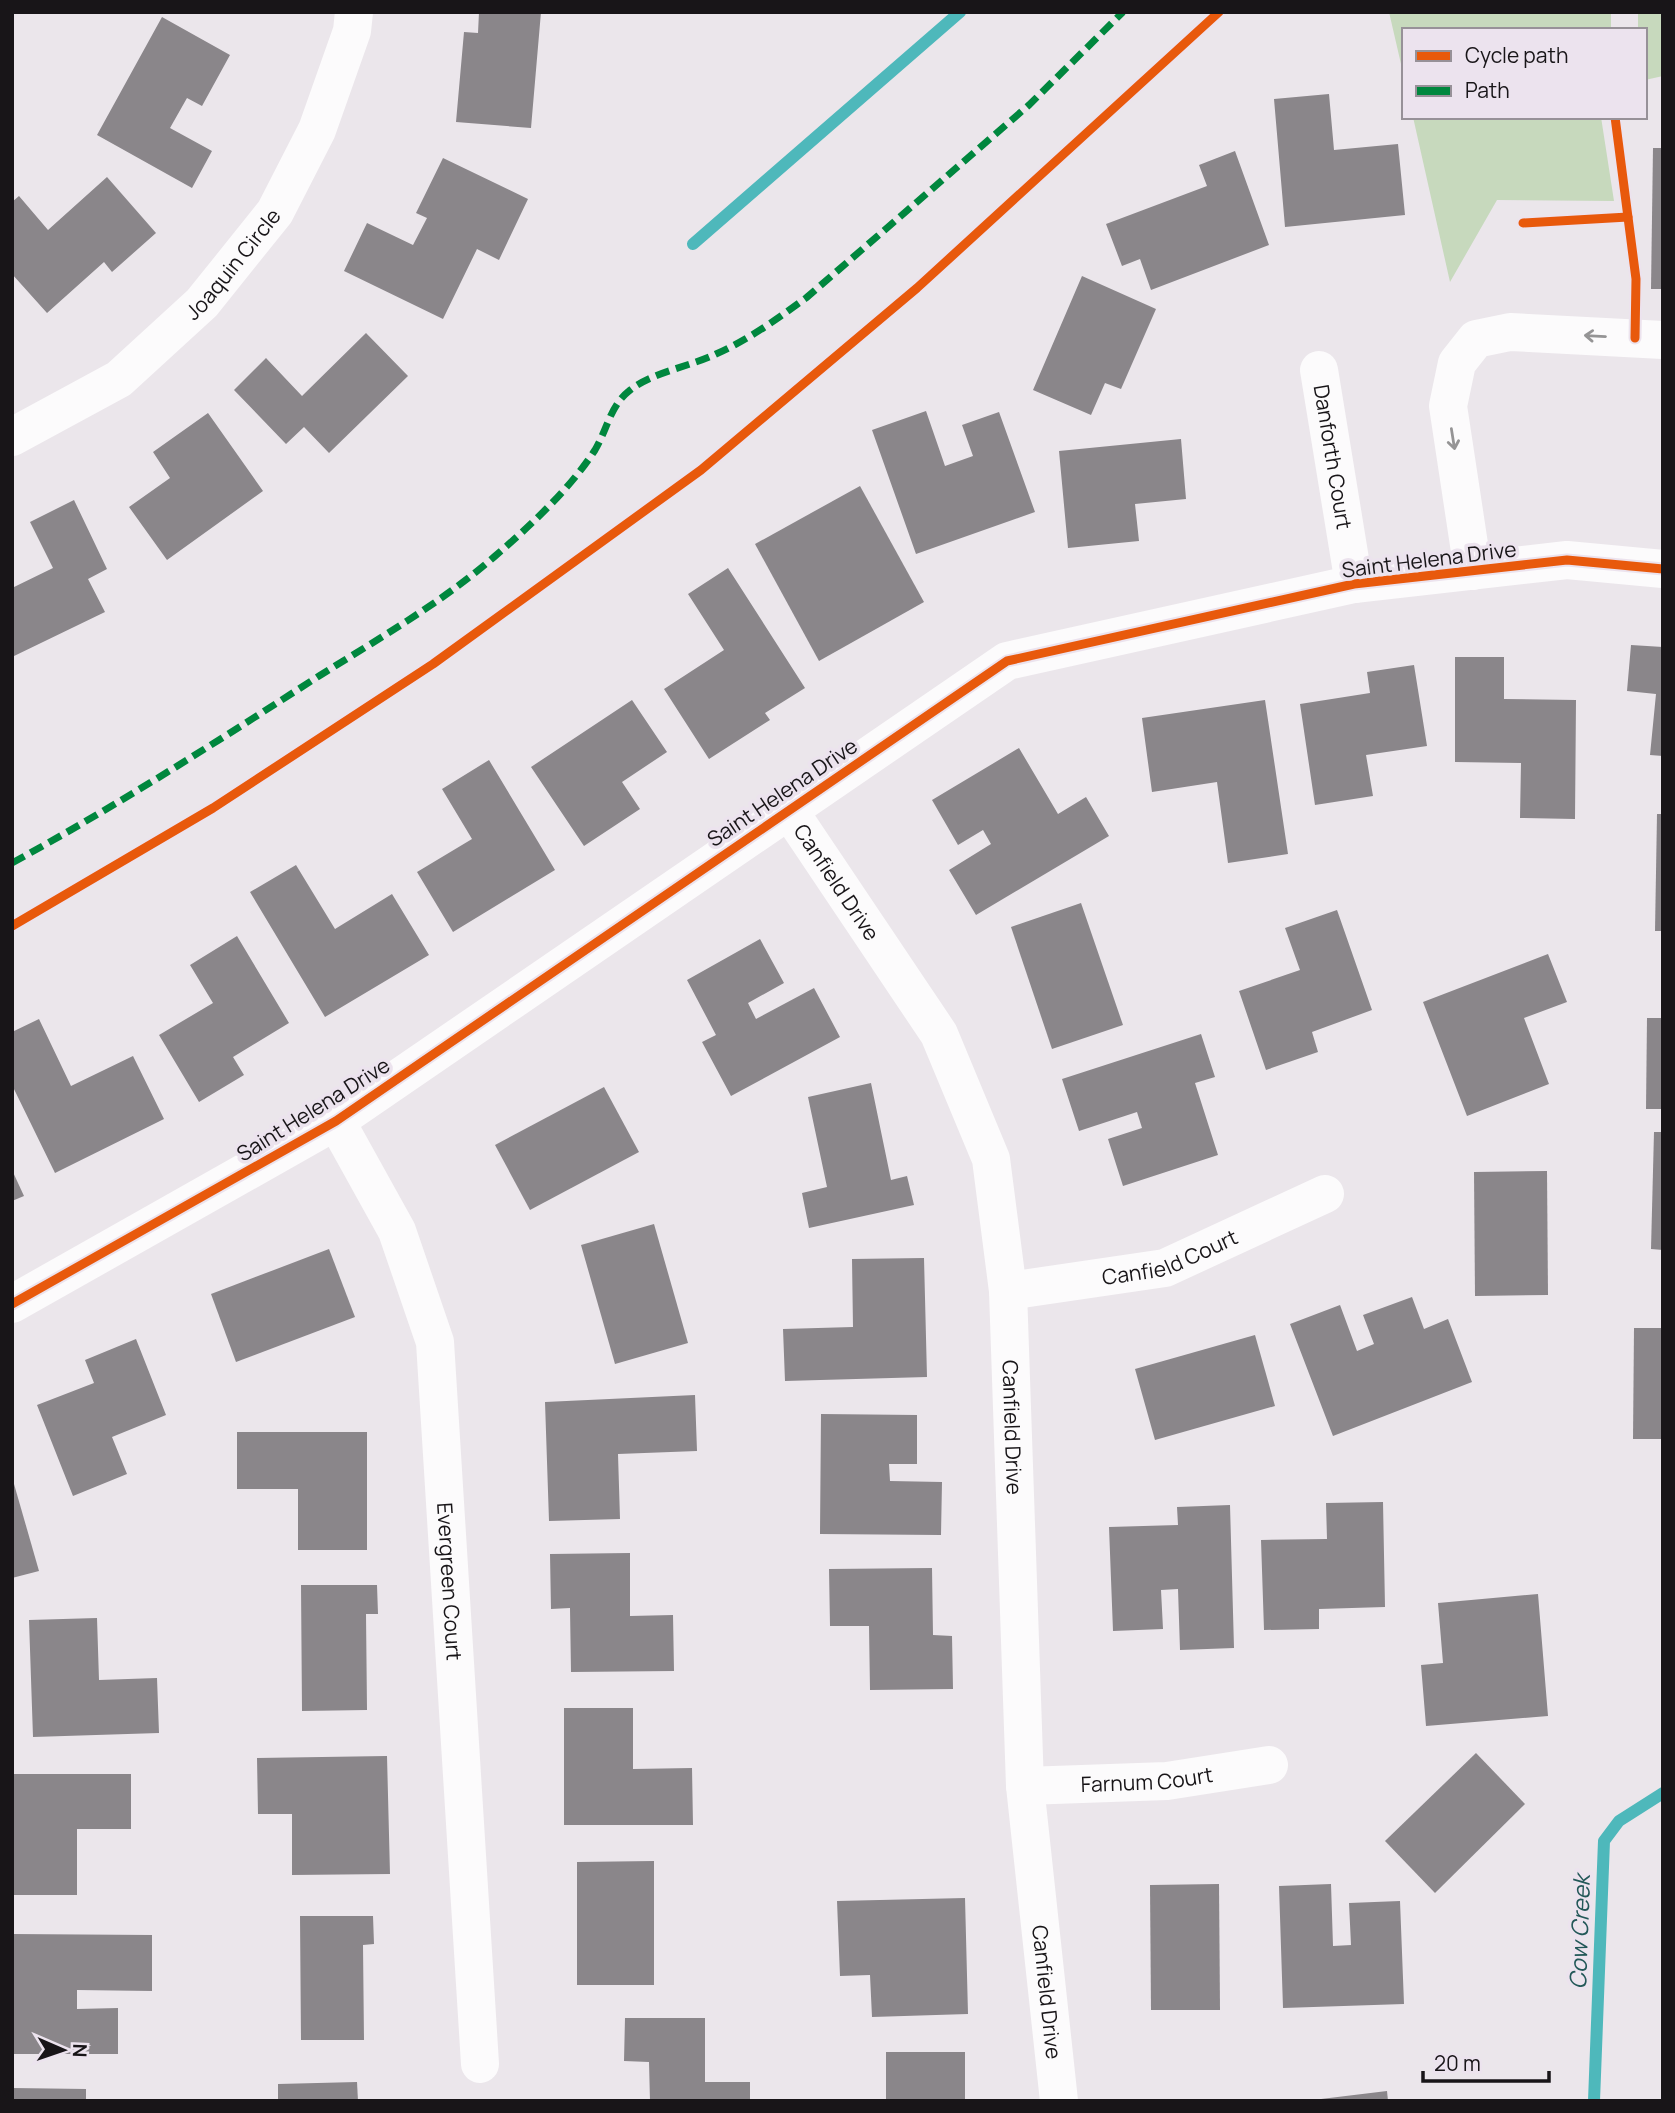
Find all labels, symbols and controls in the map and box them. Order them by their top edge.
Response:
legend [1402,28,1647,119]
text: Cycle path [1465,41,1568,69]
text: Path [1465,76,1510,104]
street label: Joaquin Circle [179,202,287,326]
one-way arrow [1583,330,1606,343]
street label: Danforth Court [1308,382,1359,531]
one-way arrow [1447,427,1460,450]
street label: Saint Helena Drive [1340,534,1518,584]
street label: Saint Helena Drive [701,731,863,853]
street label: Canfield Drive [788,818,886,946]
street label: Saint Helena Drive [231,1051,395,1167]
street label: Canfield Court [1100,1222,1242,1291]
street label: Canfield Drive [996,1360,1029,1495]
street label: Evergreen Court [431,1502,469,1661]
street label: Farnum Court [1080,1760,1215,1798]
water label: Cow Creek [1561,1871,1597,1990]
street label: Canfield Drive [1026,1924,1068,2061]
north arrow [28,2015,98,2085]
scale bar [1423,2039,1549,2084]
text: N [67,2043,93,2058]
text: 20 m [1434,2049,1481,2077]

